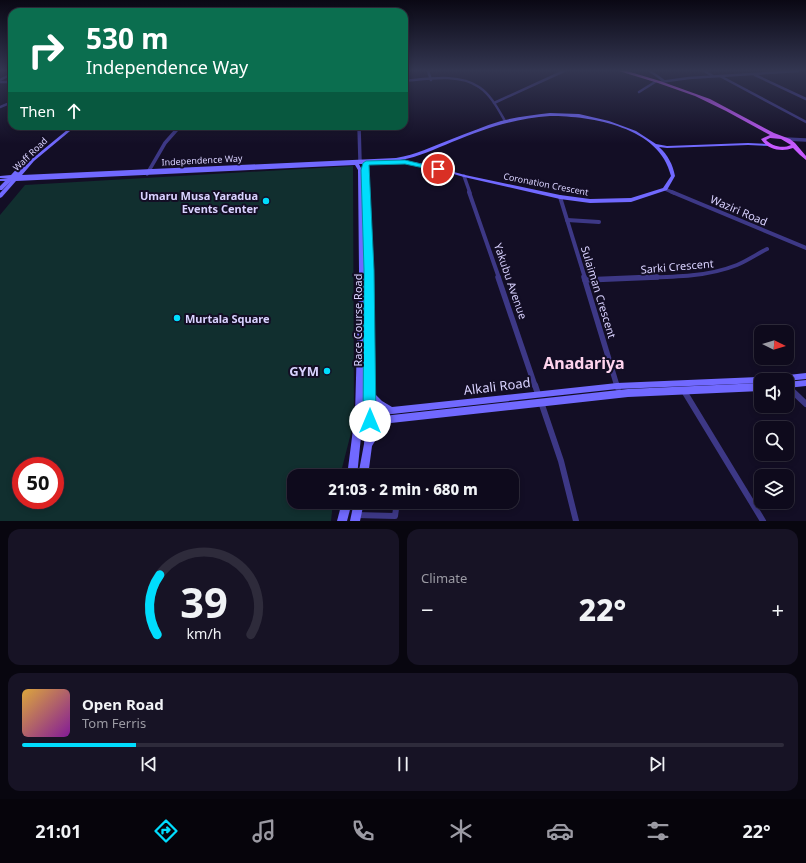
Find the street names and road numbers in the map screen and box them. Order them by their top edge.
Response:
street label: Waff Road [10,134,50,174]
street label: Independence Way [161,151,243,169]
street label: Coronation Crescent [502,169,590,199]
street label: Waziri Road [708,191,770,229]
street label: Yakubu Avenue [491,241,531,321]
street label: Sulaiman Crescent [578,244,620,340]
street label: Sarki Crescent [640,255,714,277]
street label: Race Course Road [350,273,365,367]
street label: Alkali Road [463,373,531,399]

